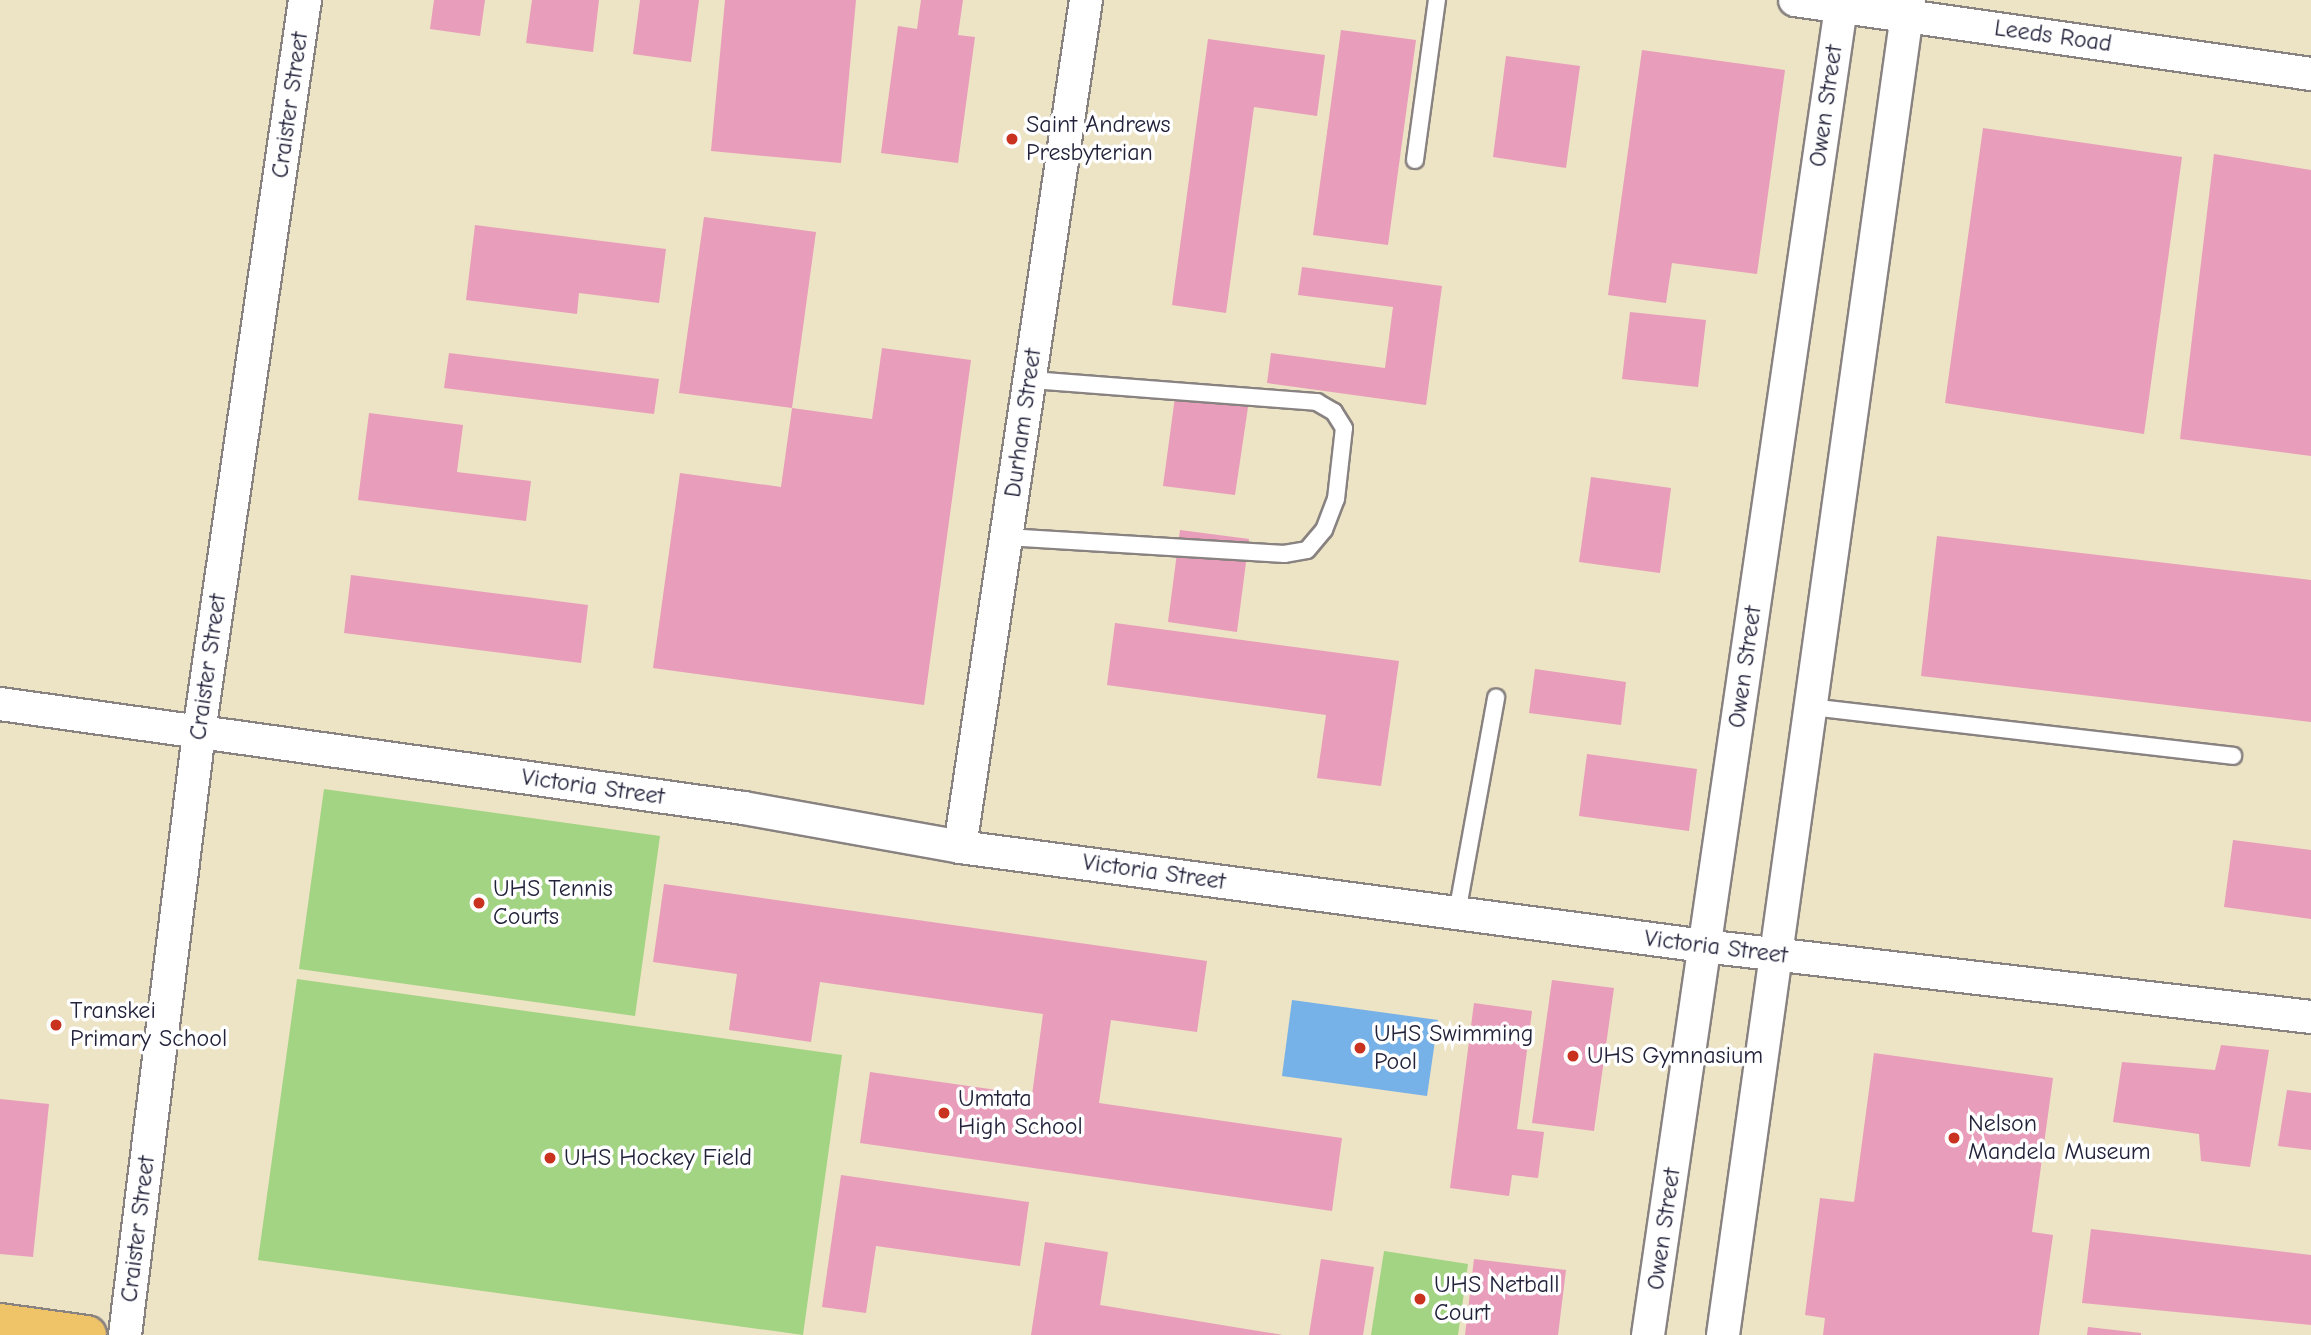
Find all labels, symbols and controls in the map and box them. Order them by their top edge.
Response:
street label: Leeds Road [1992,14,2114,58]
street label: Craister Street [265,30,315,180]
street label: Owen Street [1803,43,1849,169]
place label: Saint Andrews Presbyterian [1026,111,1171,167]
marker: Saint Andrews Presbyterian [1004,131,1020,147]
street label: Durham Street [998,347,1048,499]
street label: Craister Street [183,592,233,742]
street label: Owen Street [1722,604,1768,730]
street label: Victoria Street [520,763,666,811]
street label: Victoria Street [1081,848,1227,896]
place label: UHS Tennis Courts [493,875,613,931]
marker: UHS Tennis Courts [471,895,487,911]
street label: Victoria Street [1643,924,1789,970]
place label: Transkei Primary School [70,997,227,1053]
marker: Transkei Primary School [48,1017,64,1033]
place label: UHS Swimming Pool [1374,1020,1533,1076]
marker: UHS Swimming Pool [1352,1040,1368,1056]
place label: UHS Gymnasium [1587,1042,1763,1070]
marker: UHS Gymnasium [1565,1048,1581,1064]
place label: Umtata High School [958,1085,1083,1141]
marker: Umtata High School [936,1105,952,1121]
place label: Nelson Mandela Museum [1968,1110,2151,1166]
marker: Nelson Mandela Museum [1946,1130,1962,1146]
place label: UHS Hockey Field [564,1144,752,1172]
marker: UHS Hockey Field [542,1150,558,1166]
street label: Craister Street [115,1154,161,1304]
street label: Owen Street [1641,1166,1687,1292]
place label: UHS Netball Court [1434,1271,1560,1327]
marker: UHS Netball Court [1412,1291,1428,1307]

